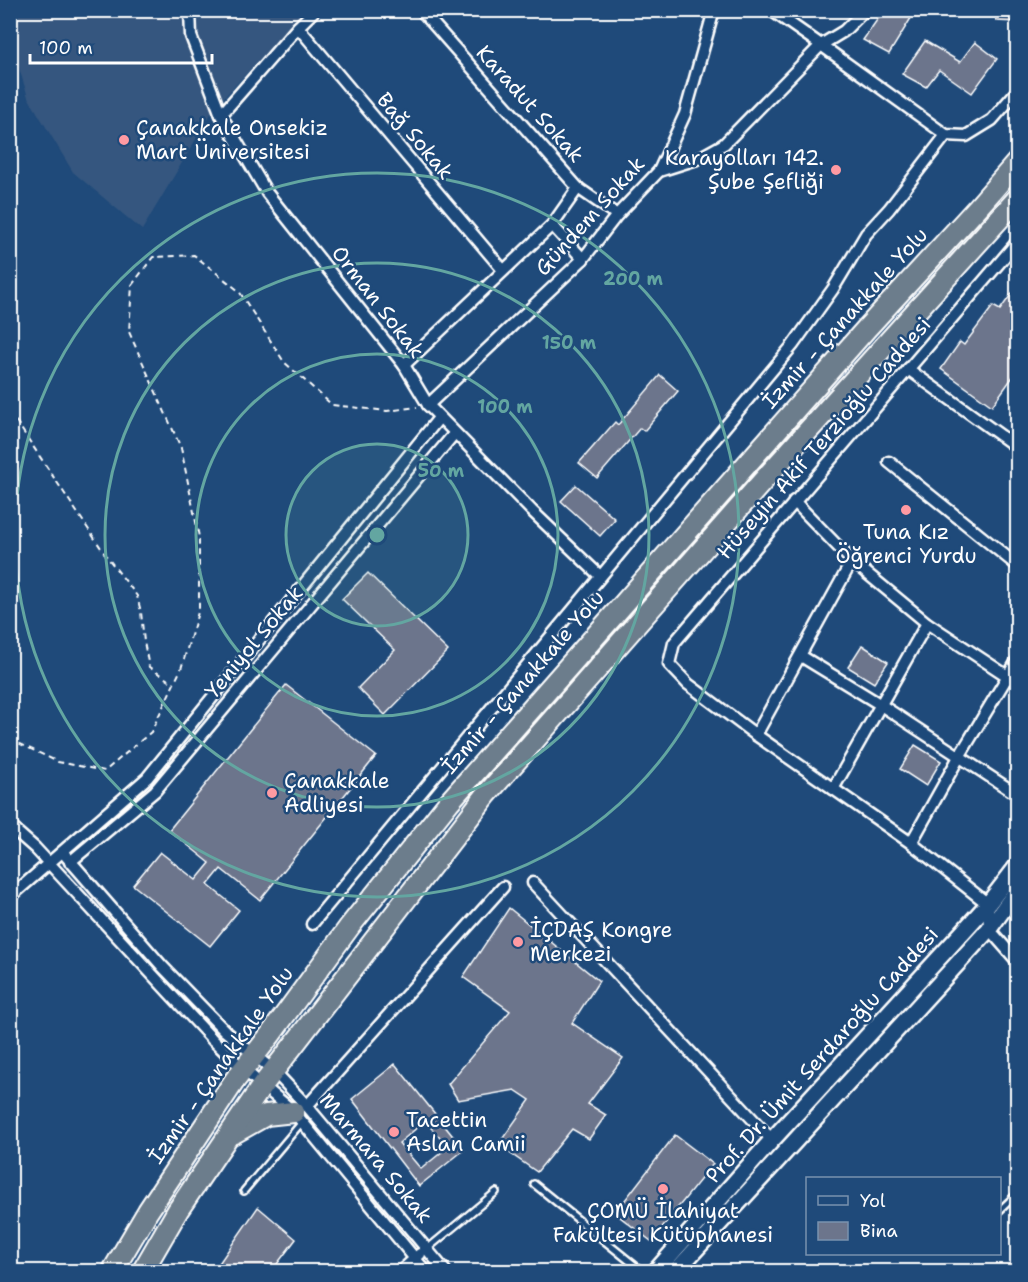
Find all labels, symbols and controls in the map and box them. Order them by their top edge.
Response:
scale bar [30,27,212,65]
text: 100 m [39,36,93,60]
street label: Karadut Sokak [470,39,590,169]
street label: Bağ Sokak [370,87,460,185]
place label: Çanakkale Onsekiz Mart Üniversitesi [136,114,328,166]
marker: Çanakkale Onsekiz Mart Üniversitesi [117,133,131,147]
place label: Karayolları 142. Şube Şefliği [665,144,824,196]
street label: Gündem Sokak [529,150,651,282]
marker: Karayolları 142. Şube Şefliği [829,163,843,177]
street label: İzmir - Çanakkale Yolu [756,221,934,415]
street label: Orman Sokak [325,240,431,364]
text: 200 m [603,267,664,291]
street label: Hüseyin Akif Terzioğlu Caddesi [711,311,937,565]
text: 150 m [542,331,597,355]
text: 100 m [477,395,533,419]
text: 50 m [418,459,465,483]
marker: Tuna Kız Öğrenci Yurdu [899,503,913,517]
place label: Tuna Kız Öğrenci Yurdu [835,518,977,570]
centre of rings [367,525,387,545]
street label: Yeniyol Sokak [199,580,309,704]
street label: İzmir - Çanakkale Yolu [435,584,611,780]
place label: Çanakkale Adliyesi [284,767,390,819]
marker: Çanakkale Adliyesi [265,786,279,800]
place label: İÇDAŞ Kongre Merkezi [530,916,672,968]
street label: Prof. Dr. Ümit Serdaroğlu Caddesi [699,921,945,1189]
marker: İÇDAŞ Kongre Merkezi [511,935,525,949]
street label: İzmir - Çanakkale Yolu [142,961,300,1169]
street label: Marmara Sokak [313,1087,439,1229]
place label: Tacettin Aslan Camii [406,1106,526,1158]
marker: Tacettin Aslan Camii [387,1125,401,1139]
legend [806,1177,1001,1255]
marker: ÇOMÜ İlahiyat Fakültesi Kütüphanesi [656,1182,670,1196]
text: Yol [860,1189,886,1213]
place label: ÇOMÜ İlahiyat Fakültesi Kütüphanesi [553,1197,773,1249]
text: Bina [860,1219,898,1243]

